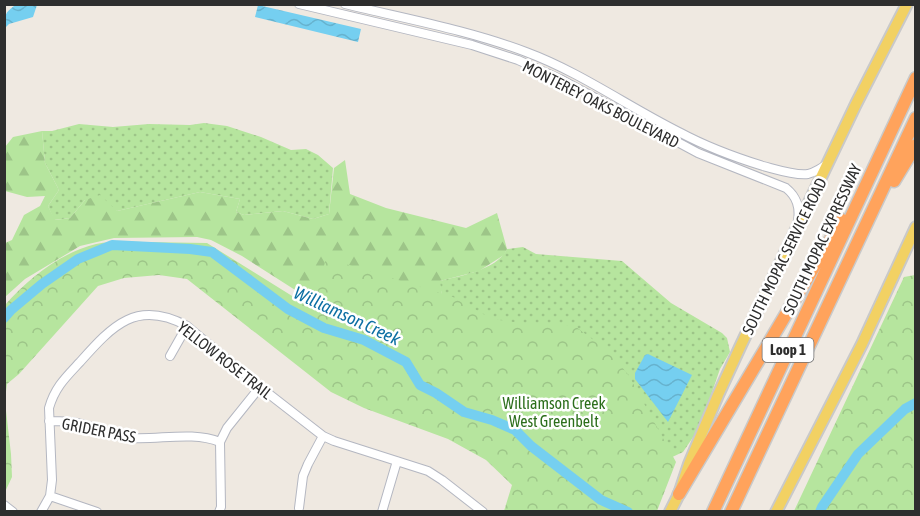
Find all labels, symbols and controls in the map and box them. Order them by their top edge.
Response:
street label: MONTEREY OAKS BOULEVARD [520,57,682,151]
street label: SOUTH MOPAC EXPRESSWAY [779,160,865,317]
street label: SOUTH MOPAC SERVICE ROAD [738,175,830,337]
water label: Williamson Creek [291,282,405,350]
street label: YELLOW ROSE TRAIL [174,317,276,403]
road number: Loop 1 [762,338,814,362]
park label: Williamson Creek West Greenbelt [503,394,605,430]
street label: GRIDER PASS [60,414,138,446]

